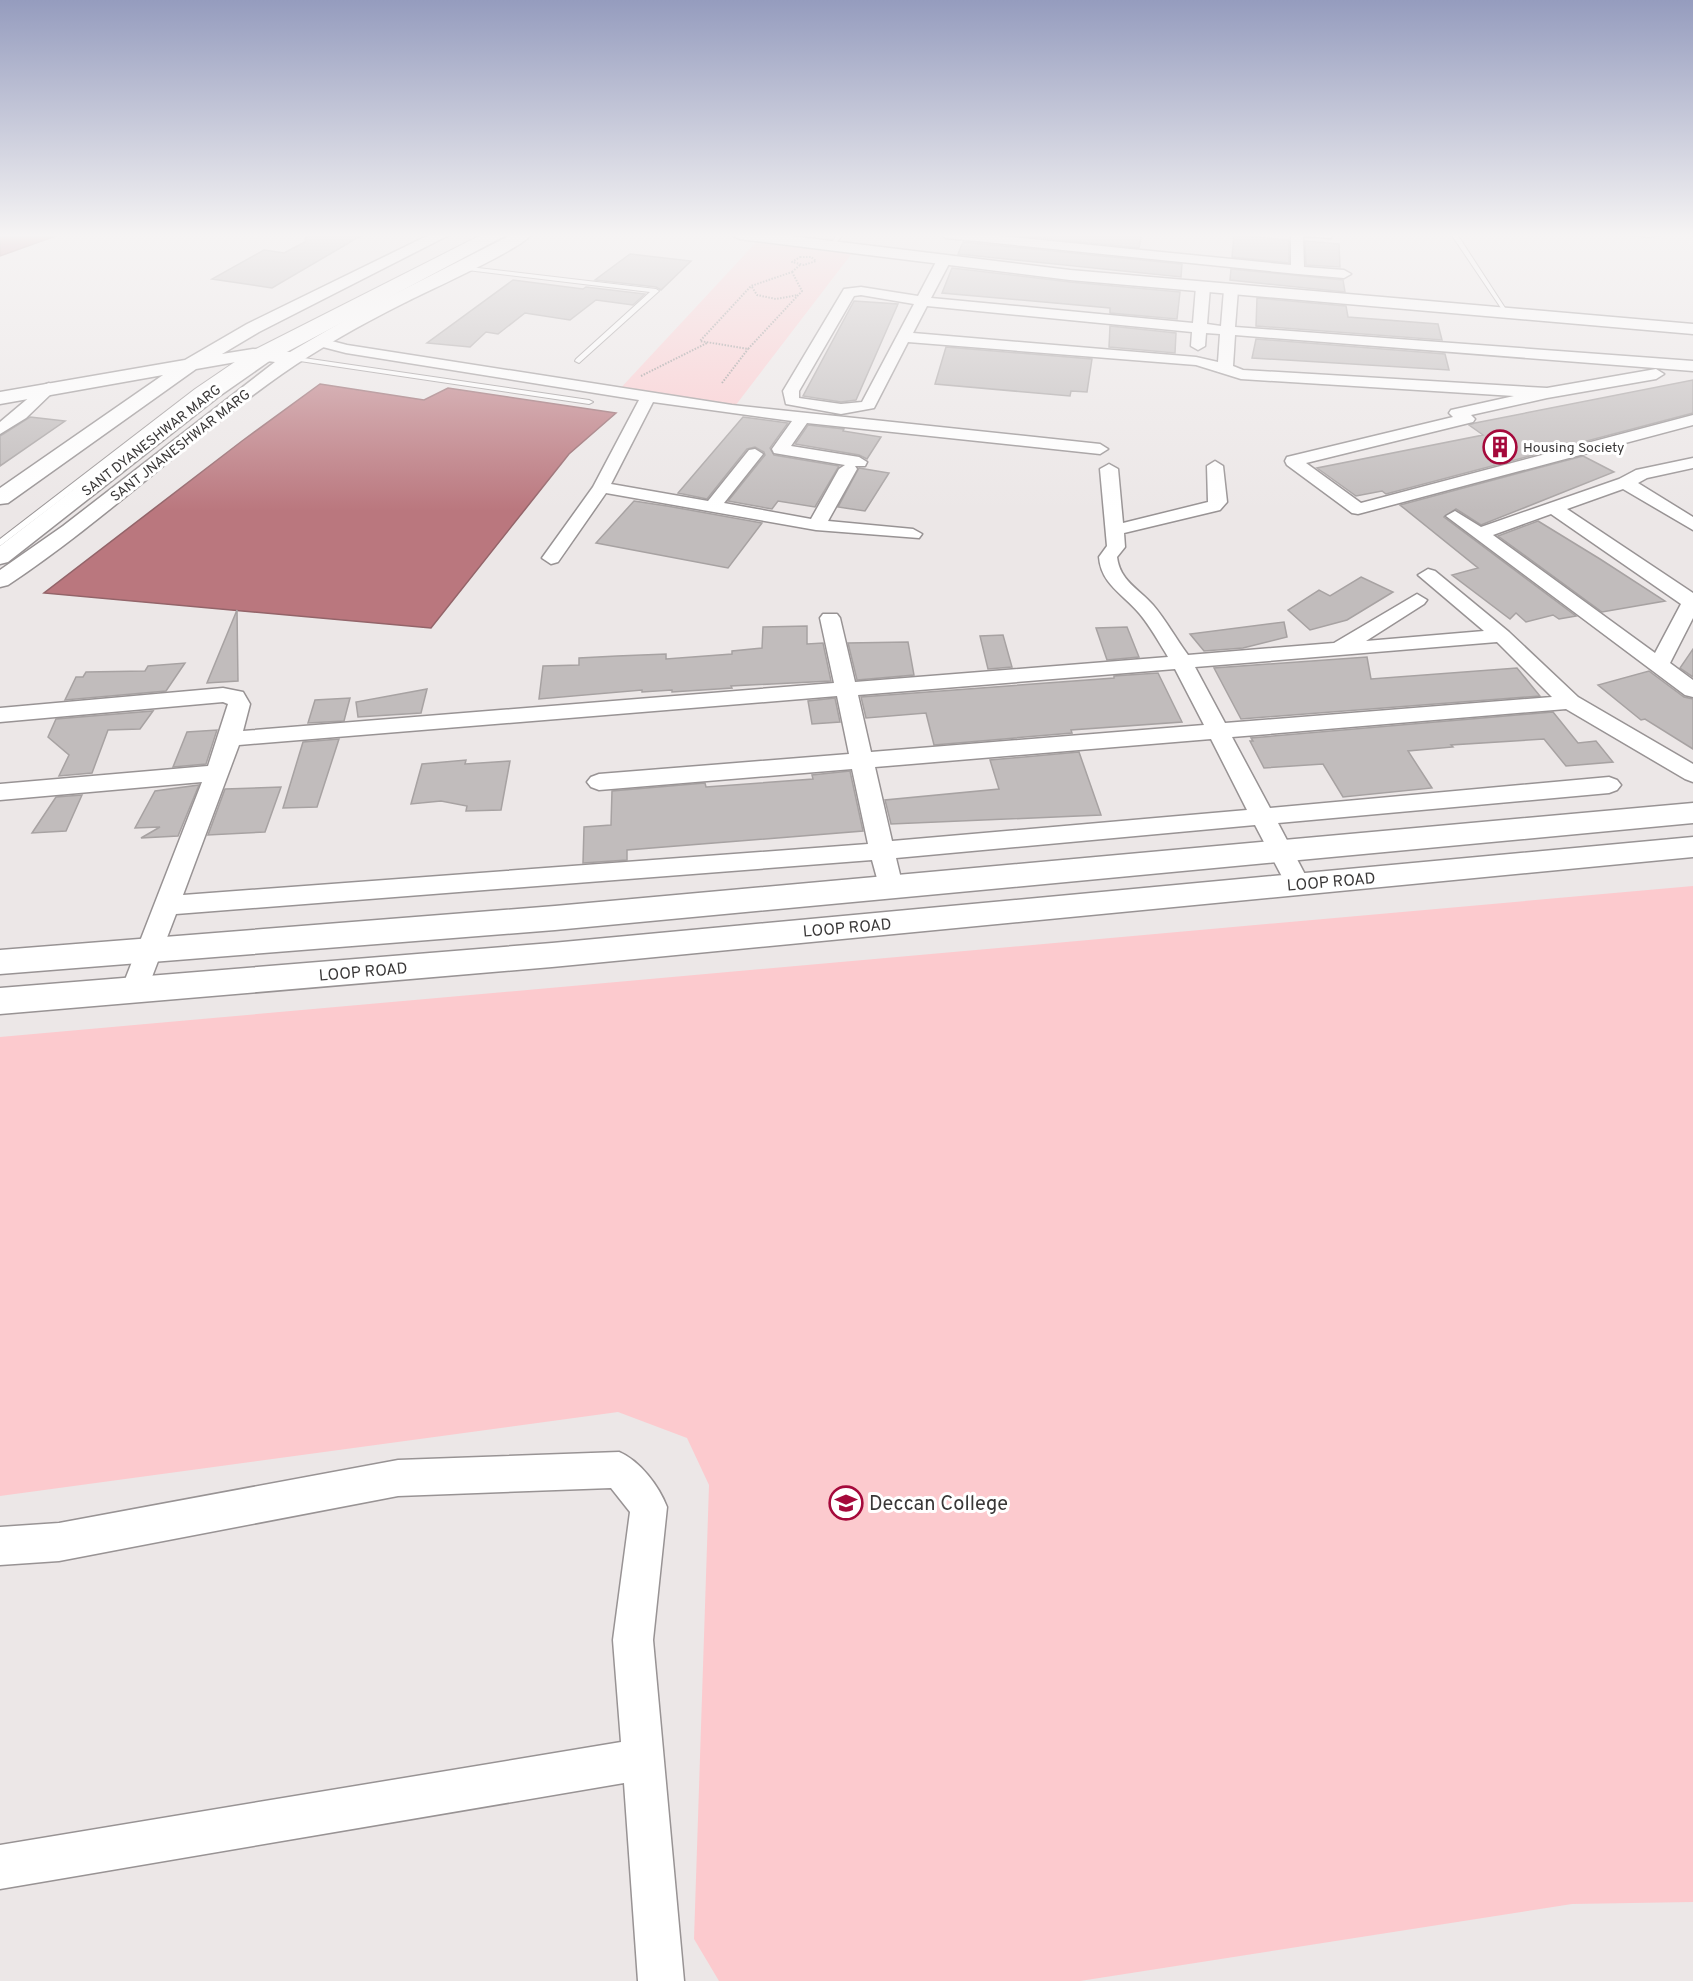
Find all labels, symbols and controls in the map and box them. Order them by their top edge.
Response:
street label: SANT DYANESHWAR MARG [79,382,225,501]
street label: SANT JNANESHWAR MARG [108,386,254,506]
building icon: Housing Society [1482,429,1518,465]
place label: Housing Society [1523,440,1624,457]
street label: LOOP ROAD [1286,869,1376,897]
street label: LOOP ROAD [802,915,892,943]
street label: LOOP ROAD [318,959,408,987]
school or university icon: Deccan College [828,1485,864,1521]
place label: Deccan College [869,1492,1008,1518]

